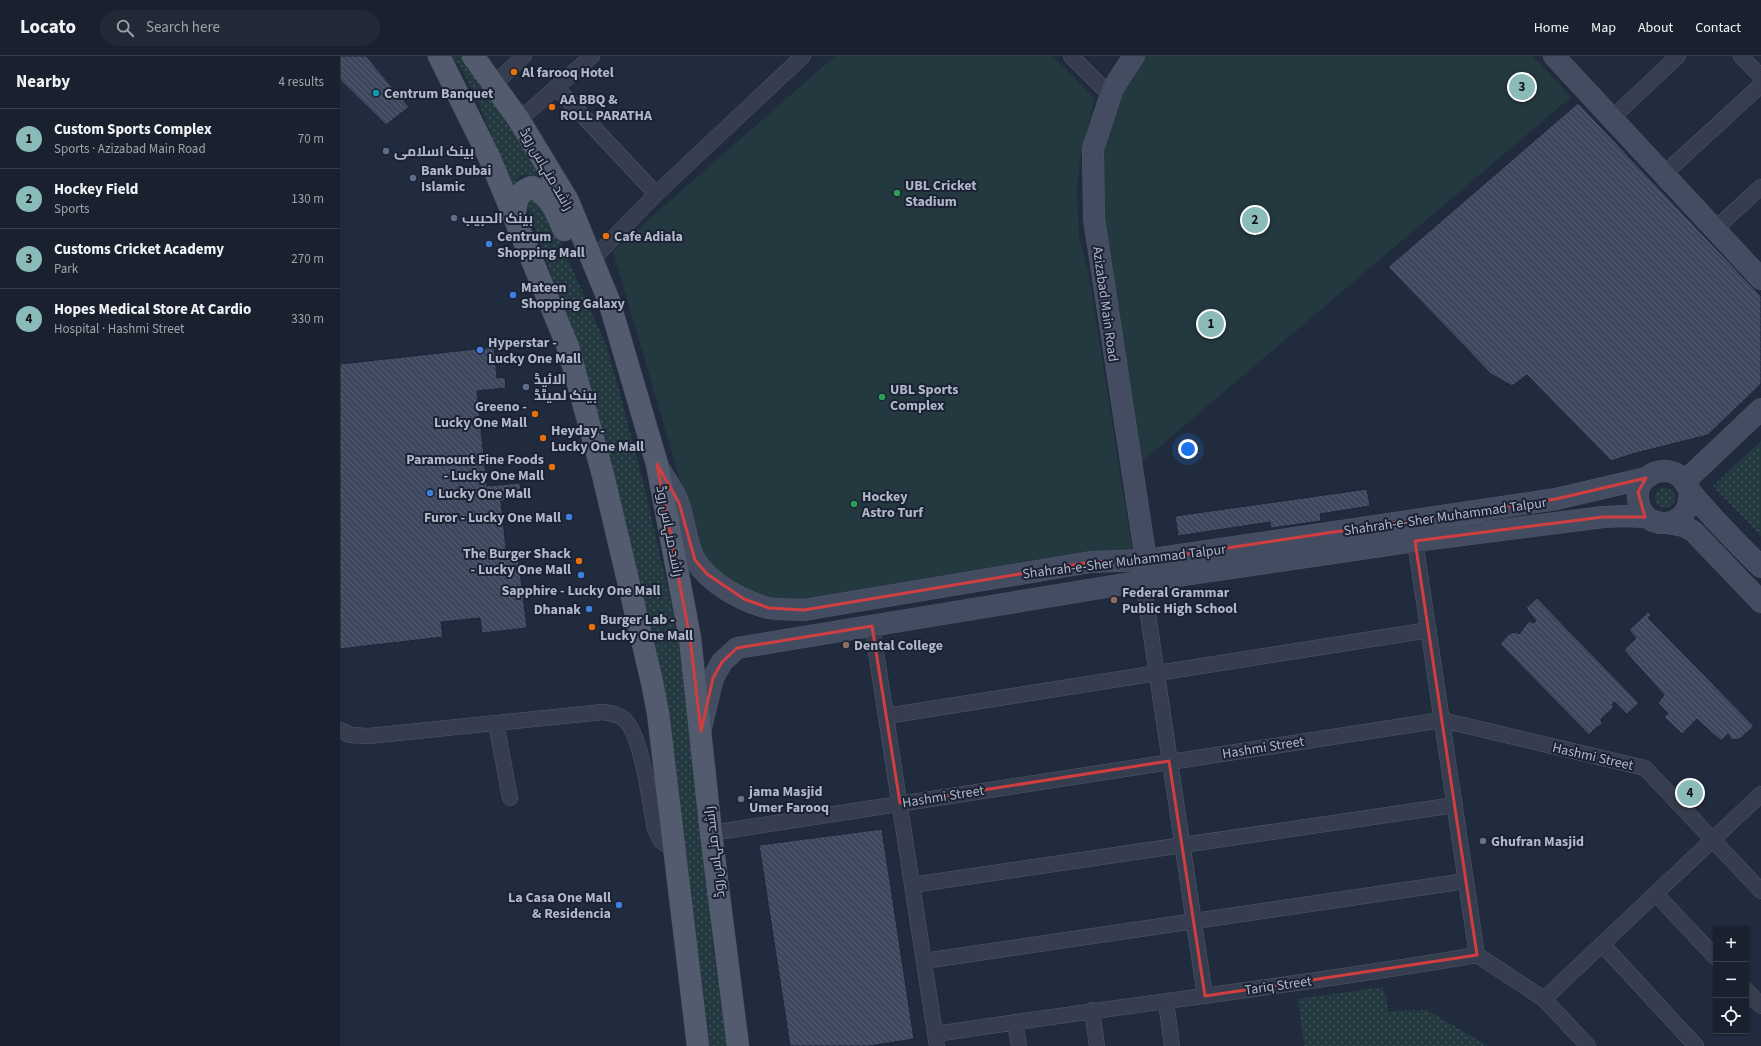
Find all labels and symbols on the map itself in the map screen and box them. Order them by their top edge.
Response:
place label: Al farooq Hotel [521,63,614,83]
marker: Al farooq Hotel [509,67,519,77]
pin: 3 [1509,72,1535,102]
place label: Centrum Banquet [384,84,494,104]
marker: Centrum Banquet [371,88,381,98]
place label: AA BBQ & ROLL PARATHA [559,90,653,126]
marker: AA BBQ & ROLL PARATHA [547,102,557,112]
street label: راشد منہاس روڈ [514,124,578,215]
place label: بینک اسلامی [394,142,474,162]
marker: بینک اسلامی [381,146,391,156]
place label: Bank Dubai Islamic [421,161,491,197]
marker: Bank Dubai Islamic [408,173,418,183]
place label: UBL Cricket Stadium [905,176,977,212]
marker: UBL Cricket Stadium [892,188,902,198]
pin: 2 [1242,205,1268,235]
place label: بينک الحبيب [462,209,533,229]
marker: بينک الحبيب [449,213,459,223]
place label: Centrum Shopping Mall [497,227,585,263]
place label: Cafe Adiala [614,227,683,247]
marker: Cafe Adiala [601,231,611,241]
marker: Centrum Shopping Mall [484,239,494,249]
street label: Azizabad Main Road [1087,245,1123,363]
place label: Mateen Shopping Galaxy [521,278,625,314]
marker: Mateen Shopping Galaxy [508,290,518,300]
pin: 1 [1198,309,1224,339]
place label: Hyperstar - Lucky One Mall [488,333,581,369]
marker: Hyperstar - Lucky One Mall [475,345,485,355]
place label: الائیڈ بینک لمیٹڈ [534,370,597,406]
place label: UBL Sports Complex [890,380,958,416]
marker: الائیڈ بینک لمیٹڈ [521,382,531,392]
marker: UBL Sports Complex [877,392,887,402]
place label: Greeno - Lucky One Mall [434,397,527,433]
marker: Greeno - Lucky One Mall [530,409,540,419]
place label: Heyday - Lucky One Mall [551,421,644,457]
marker: Heyday - Lucky One Mall [538,433,548,443]
your location [1178,439,1198,459]
place label: Paramount Fine Foods - Lucky One Mall [406,450,544,486]
marker: Paramount Fine Foods - Lucky One Mall [547,462,557,472]
place label: Lucky One Mall [438,484,531,504]
street label: راشد منہاس روڈ [650,484,688,578]
place label: Hockey Astro Turf [861,487,924,523]
marker: Lucky One Mall [425,488,435,498]
street label: Shahrah-e-Sher Muhammad Talpur [1342,493,1548,541]
marker: Hockey Astro Turf [849,499,859,509]
place label: Furor - Lucky One Mall [424,508,561,528]
marker: Furor - Lucky One Mall [564,512,574,522]
street label: Shahrah-e-Sher Muhammad Talpur [1021,540,1227,584]
place label: The Burger Shack - Lucky One Mall [463,544,571,580]
marker: The Burger Shack - Lucky One Mall [574,556,584,566]
marker: Sapphire - Lucky One Mall [576,570,586,580]
place label: Sapphire - Lucky One Mall [501,581,661,601]
place label: Federal Grammar Public High School [1122,583,1237,619]
marker: Federal Grammar Public High School [1109,595,1119,605]
place label: Dhanak [534,600,581,620]
marker: Dhanak [584,604,594,614]
place label: Burger Lab - Lucky One Mall [600,610,693,646]
marker: Burger Lab - Lucky One Mall [587,622,597,632]
place label: Dental College [854,636,943,656]
marker: Dental College [841,640,851,650]
street label: Hashmi Street [1221,732,1306,764]
street label: Hashmi Street [1550,738,1636,776]
pin: 4 [1677,778,1703,808]
street label: Hashmi Street [901,781,986,813]
place label: jama Masjid Umer Farooq [748,782,829,818]
marker: jama Masjid Umer Farooq [736,794,746,804]
street label: راشد منہاس روڈ [699,805,731,899]
place label: Ghufran Masjid [1491,832,1584,852]
marker: Ghufran Masjid [1478,836,1488,846]
place label: La Casa One Mall & Residencia [508,888,611,924]
marker: La Casa One Mall & Residencia [614,900,624,910]
street label: Tariq Street [1243,971,1313,1001]

